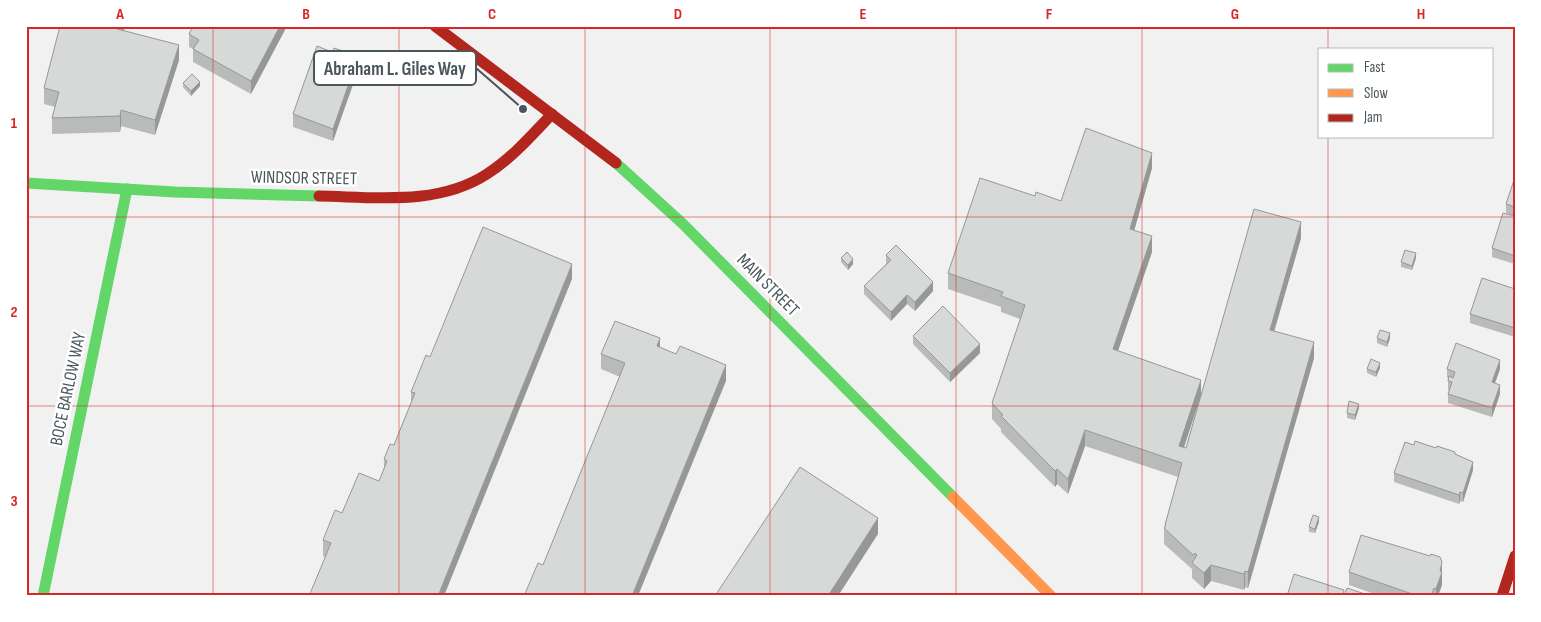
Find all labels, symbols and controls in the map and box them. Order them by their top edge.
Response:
text: A [115,5,124,24]
text: B [302,5,310,24]
text: C [488,5,496,24]
text: D [674,5,682,24]
text: E [860,5,867,24]
text: F [1046,5,1053,24]
text: G [1231,5,1239,24]
text: H [1417,5,1425,24]
legend [1318,48,1494,138]
callout: Abraham L. Giles Way [314,51,476,85]
text: Abraham L. Giles Way [323,58,466,81]
text: Fast [1364,58,1386,77]
text: Slow [1364,84,1388,103]
text: Jam [1363,108,1382,127]
text: 1 [11,114,18,133]
street label: WINDSOR STREET [251,167,357,189]
street label: MAIN STREET [732,249,804,321]
text: 2 [10,303,18,322]
street label: BOCE BARLOW WAY [46,330,90,448]
text: 3 [10,492,18,511]

